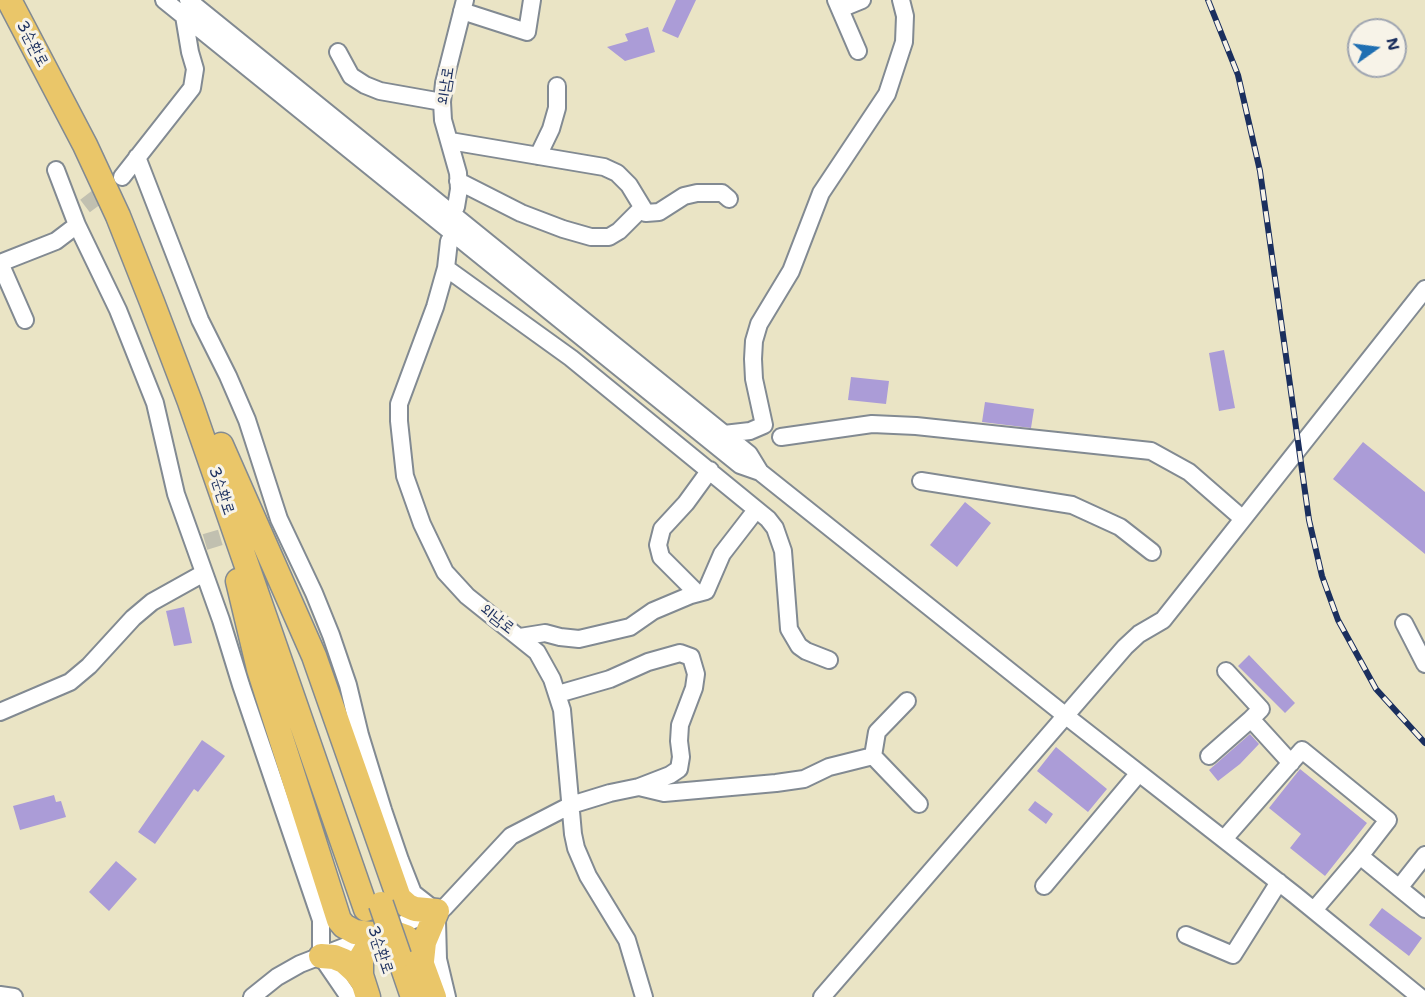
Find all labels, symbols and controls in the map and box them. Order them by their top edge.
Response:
street label: 3순환로 [12,17,52,71]
north arrow [1347,18,1407,78]
text: N [1381,35,1405,53]
street label: 외남로 [433,65,459,107]
street label: 3순환로 [204,464,238,518]
street label: 외남로 [476,600,518,638]
street label: 3순환로 [363,923,397,977]

